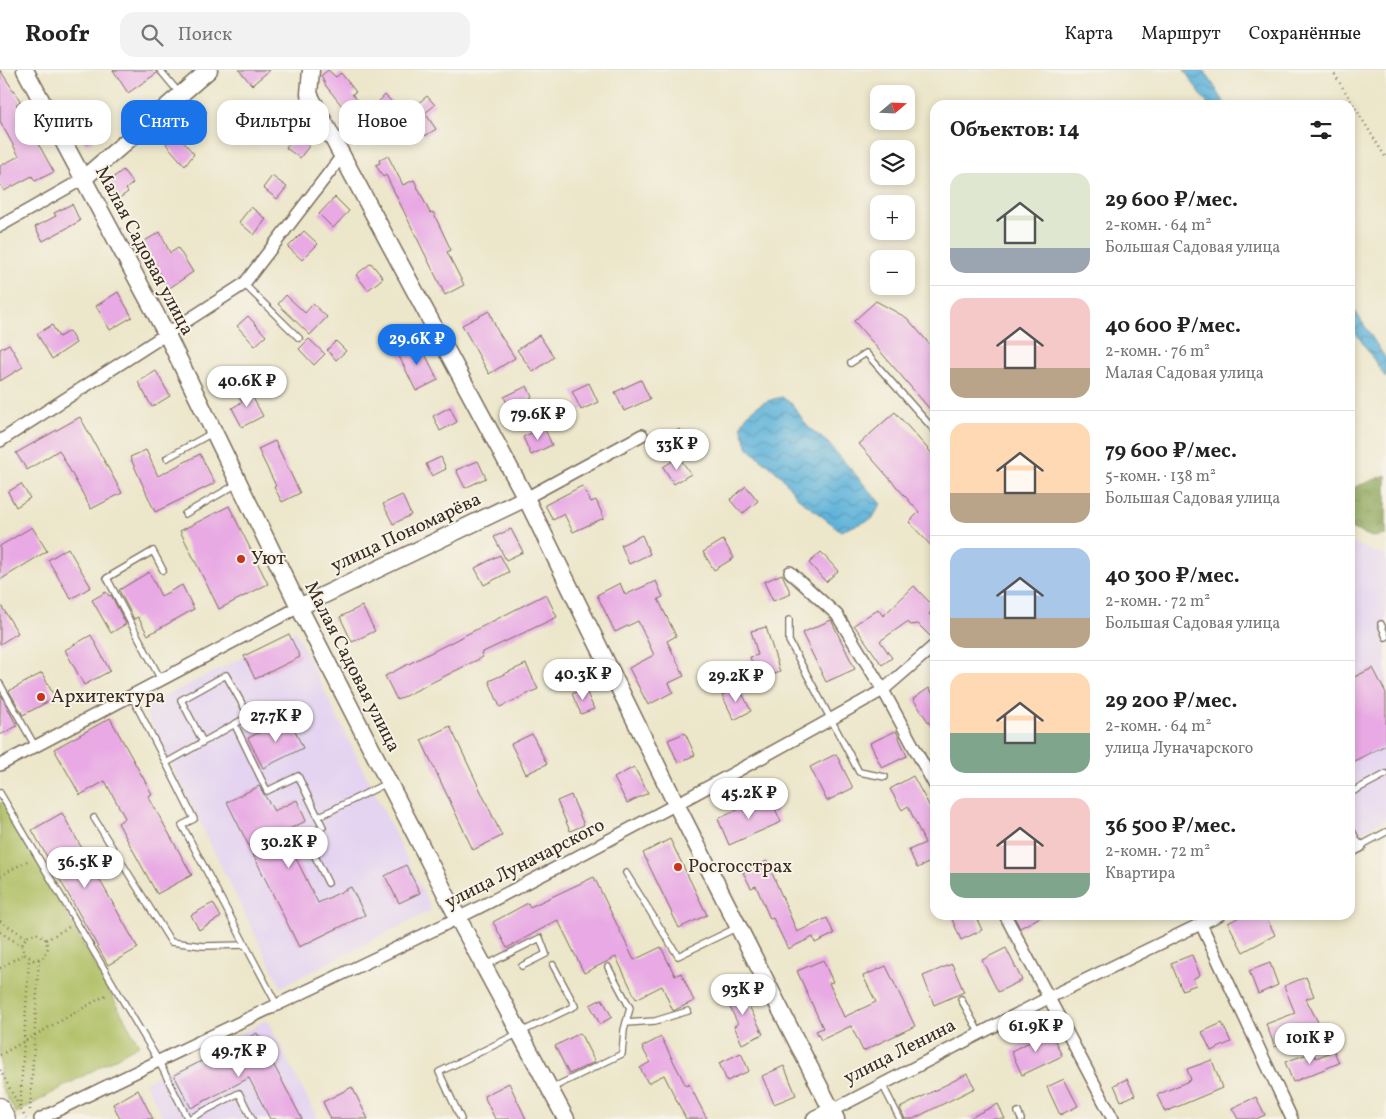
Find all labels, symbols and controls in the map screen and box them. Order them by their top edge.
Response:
search box [120,12,470,57]
text: Roofr [25,18,90,52]
icon: search [138,21,166,49]
text: Поиск [178,22,232,48]
text: Карта [1064,22,1113,47]
text: Маршрут [1141,22,1221,47]
text: Сохранённые [1249,22,1361,47]
north arrow [870,85,915,130]
map controls [870,85,915,295]
chip: Купить [15,100,111,145]
chip: Снять [121,100,207,145]
chip: Фильтры [217,100,329,145]
chip: Новое [339,100,425,145]
text: Объектов: 14 [950,116,1080,145]
icon: filters [1307,116,1335,144]
button: layers [870,140,915,185]
street label: Малая Садовая улица [88,162,200,340]
text: 29 600 ₽/мес. [1105,186,1238,215]
icon: home [990,193,1050,253]
button: + [870,195,915,240]
text: 2-комн. · 64 m² [1105,215,1211,237]
text: Большая Садовая улица [1105,237,1280,259]
button: − [870,250,915,295]
text: 40 600 ₽/мес. [1105,312,1241,341]
icon: home [990,318,1050,378]
pin: 29.6K ₽ [371,324,463,366]
text: 29.6K ₽ [389,329,445,351]
text: 2-комн. · 76 m² [1105,341,1210,363]
text: Малая Садовая улица [1105,363,1264,385]
pin: 40.6K ₽ [201,366,293,408]
text: 40.6K ₽ [218,371,276,393]
pin: 79.6K ₽ [492,398,584,441]
text: 79.6K ₽ [510,404,566,426]
pin: 33K ₽ [642,428,712,471]
text: 33K ₽ [656,434,698,456]
text: 79 600 ₽/мес. [1105,437,1237,466]
icon: home [990,443,1050,503]
text: 5-комн. · 138 m² [1105,466,1216,488]
street label: улица Пономарёва [327,487,485,579]
text: Большая Садовая улица [1105,488,1280,510]
place label: Уют [251,546,286,572]
marker: Уют [235,553,247,565]
text: 40 300 ₽/мес. [1105,562,1240,591]
icon: home [990,568,1050,628]
street label: Малая Садовая улица [298,577,406,757]
text: 2-комн. · 72 m² [1105,591,1210,613]
text: Большая Садовая улица [1105,613,1280,635]
pin: 40.3K ₽ [537,658,629,701]
pin: 29.2K ₽ [690,660,782,703]
text: 40.3K ₽ [554,664,612,686]
text: 29.2K ₽ [708,666,764,688]
place label: Архитектура [51,684,165,710]
text: 29 200 ₽/мес. [1105,687,1237,716]
marker: Архитектура [35,691,47,703]
icon: home [990,693,1050,753]
pin: 27.7K ₽ [230,700,322,743]
text: 27.7K ₽ [250,706,302,728]
text: 2-комн. · 64 m² [1105,716,1211,738]
text: улица Луначарского [1105,738,1253,760]
pin: 45.2K ₽ [703,778,795,820]
text: 45.2K ₽ [721,783,777,805]
street label: улица Луначарского [441,812,609,916]
text: 36 500 ₽/мес. [1105,812,1236,841]
icon: home [990,818,1050,878]
pin: 30.2K ₽ [243,826,335,869]
text: 30.2K ₽ [261,832,317,854]
text: 2-комн. · 72 m² [1105,841,1210,863]
pin: 36.5K ₽ [39,846,131,889]
text: 36.5K ₽ [58,852,112,874]
place label: Росгосстрах [688,854,792,880]
marker: Росгосстрах [672,861,684,873]
text: Квартира [1105,863,1175,885]
pin: 93K ₽ [708,974,778,1016]
text: 93K ₽ [722,979,764,1001]
pin: 61.9K ₽ [990,1010,1082,1053]
street label: улица Ленина [839,1013,961,1091]
text: 61.9K ₽ [1009,1016,1063,1038]
pin: 101K ₽ [1269,1022,1351,1065]
text: 101K ₽ [1286,1028,1334,1050]
pin: 49.7K ₽ [193,1036,285,1078]
text: 49.7K ₽ [211,1041,267,1063]

